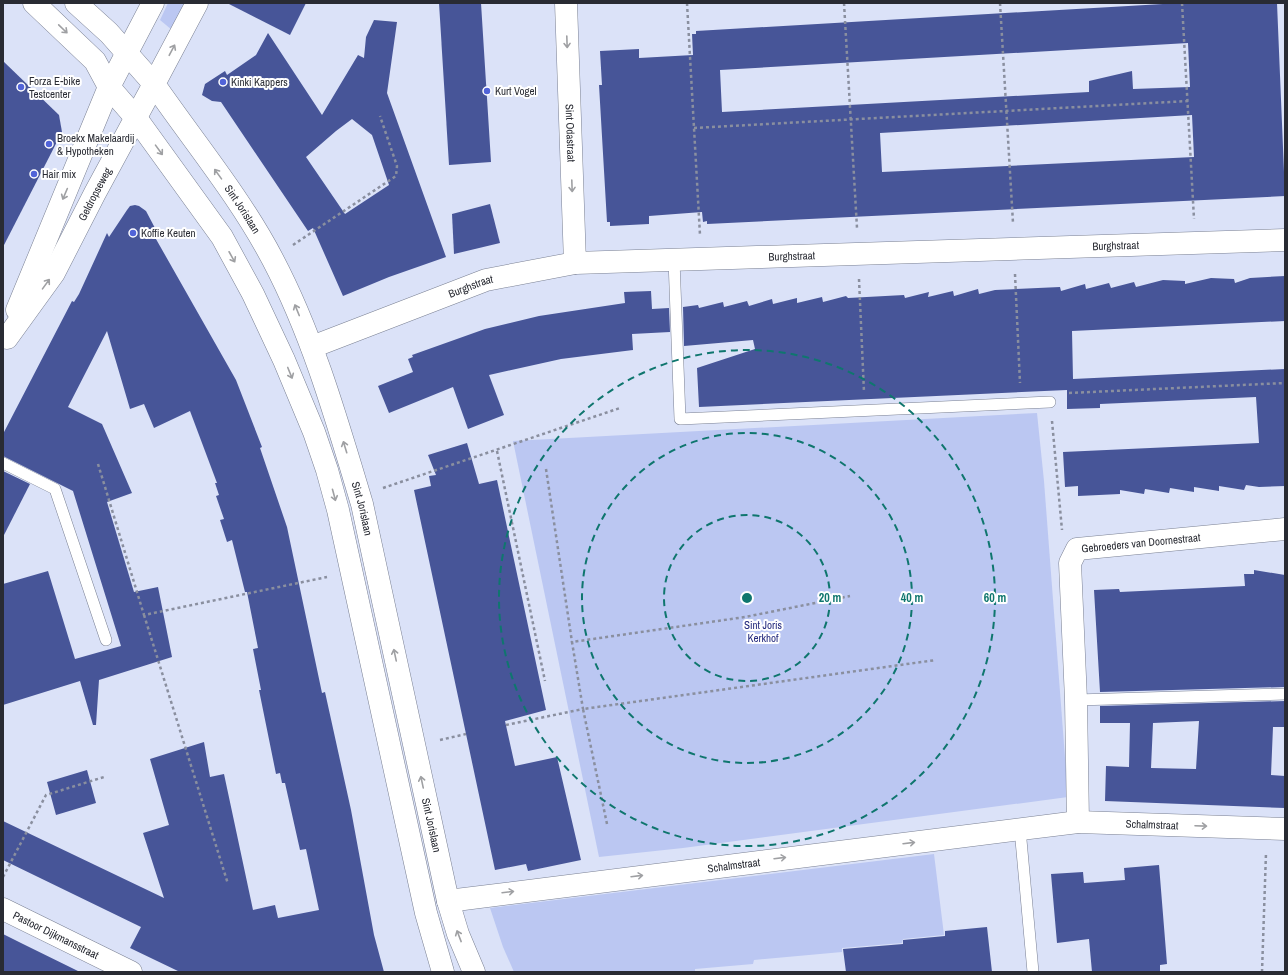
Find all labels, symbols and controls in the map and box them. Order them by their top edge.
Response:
one-way arrow [58,25,68,34]
one-way arrow [563,35,571,48]
one-way arrow [169,44,176,56]
place label: Forza E-bike Testcenter [29,74,80,101]
place label: Kinki Kappers [231,75,288,89]
marker: Kinki Kappers [218,77,228,87]
marker: Forza E-bike Testcenter [16,82,26,92]
place label: Kurt Vogel [495,84,537,98]
marker: Kurt Vogel [482,86,492,96]
street label: Sint Odastraat [562,104,579,163]
place label: Broekx Makelaardij & Hypotheken [57,131,134,158]
marker: Broekx Makelaardij & Hypotheken [44,139,54,149]
one-way arrow [154,144,163,155]
street label: Geldropseweg [75,165,115,223]
place label: Hair mix [42,167,77,181]
marker: Hair mix [29,169,39,179]
one-way arrow [214,169,222,180]
one-way arrow [568,179,576,192]
street label: Sint Jorislaan [222,182,263,236]
one-way arrow [61,187,68,199]
place label: Koffie Keuten [141,226,196,240]
marker: Koffie Keuten [128,228,138,238]
street label: Burghstraat [1092,238,1140,253]
street label: Burghstraat [768,248,816,264]
one-way arrow [229,251,237,263]
street label: Burghstraat [446,272,495,301]
one-way arrow [42,278,50,289]
one-way arrow [293,305,301,317]
one-way arrow [286,367,294,379]
one-way arrow [341,441,348,454]
street label: Sint Jorislaan [349,480,376,537]
one-way arrow [331,489,339,502]
street label: Gebroeders van Doornestraat [1081,530,1202,556]
text: 20 m [819,590,841,606]
text: 40 m [901,590,923,606]
text: 60 m [984,590,1006,606]
centre of rings [740,591,754,605]
park label: Sint Joris Kerkhof [744,618,783,645]
one-way arrow [390,649,398,662]
one-way arrow [418,776,426,789]
street label: Sint Jorislaan [419,797,444,854]
street label: Schalmstraat [1125,817,1179,832]
one-way arrow [1194,822,1207,830]
one-way arrow [902,839,915,846]
street label: Schalmstraat [707,855,761,875]
one-way arrow [773,855,786,862]
one-way arrow [630,872,643,880]
one-way arrow [501,888,514,896]
street label: Pastoor Dijkmansstraat [11,908,102,962]
one-way arrow [455,929,462,942]

